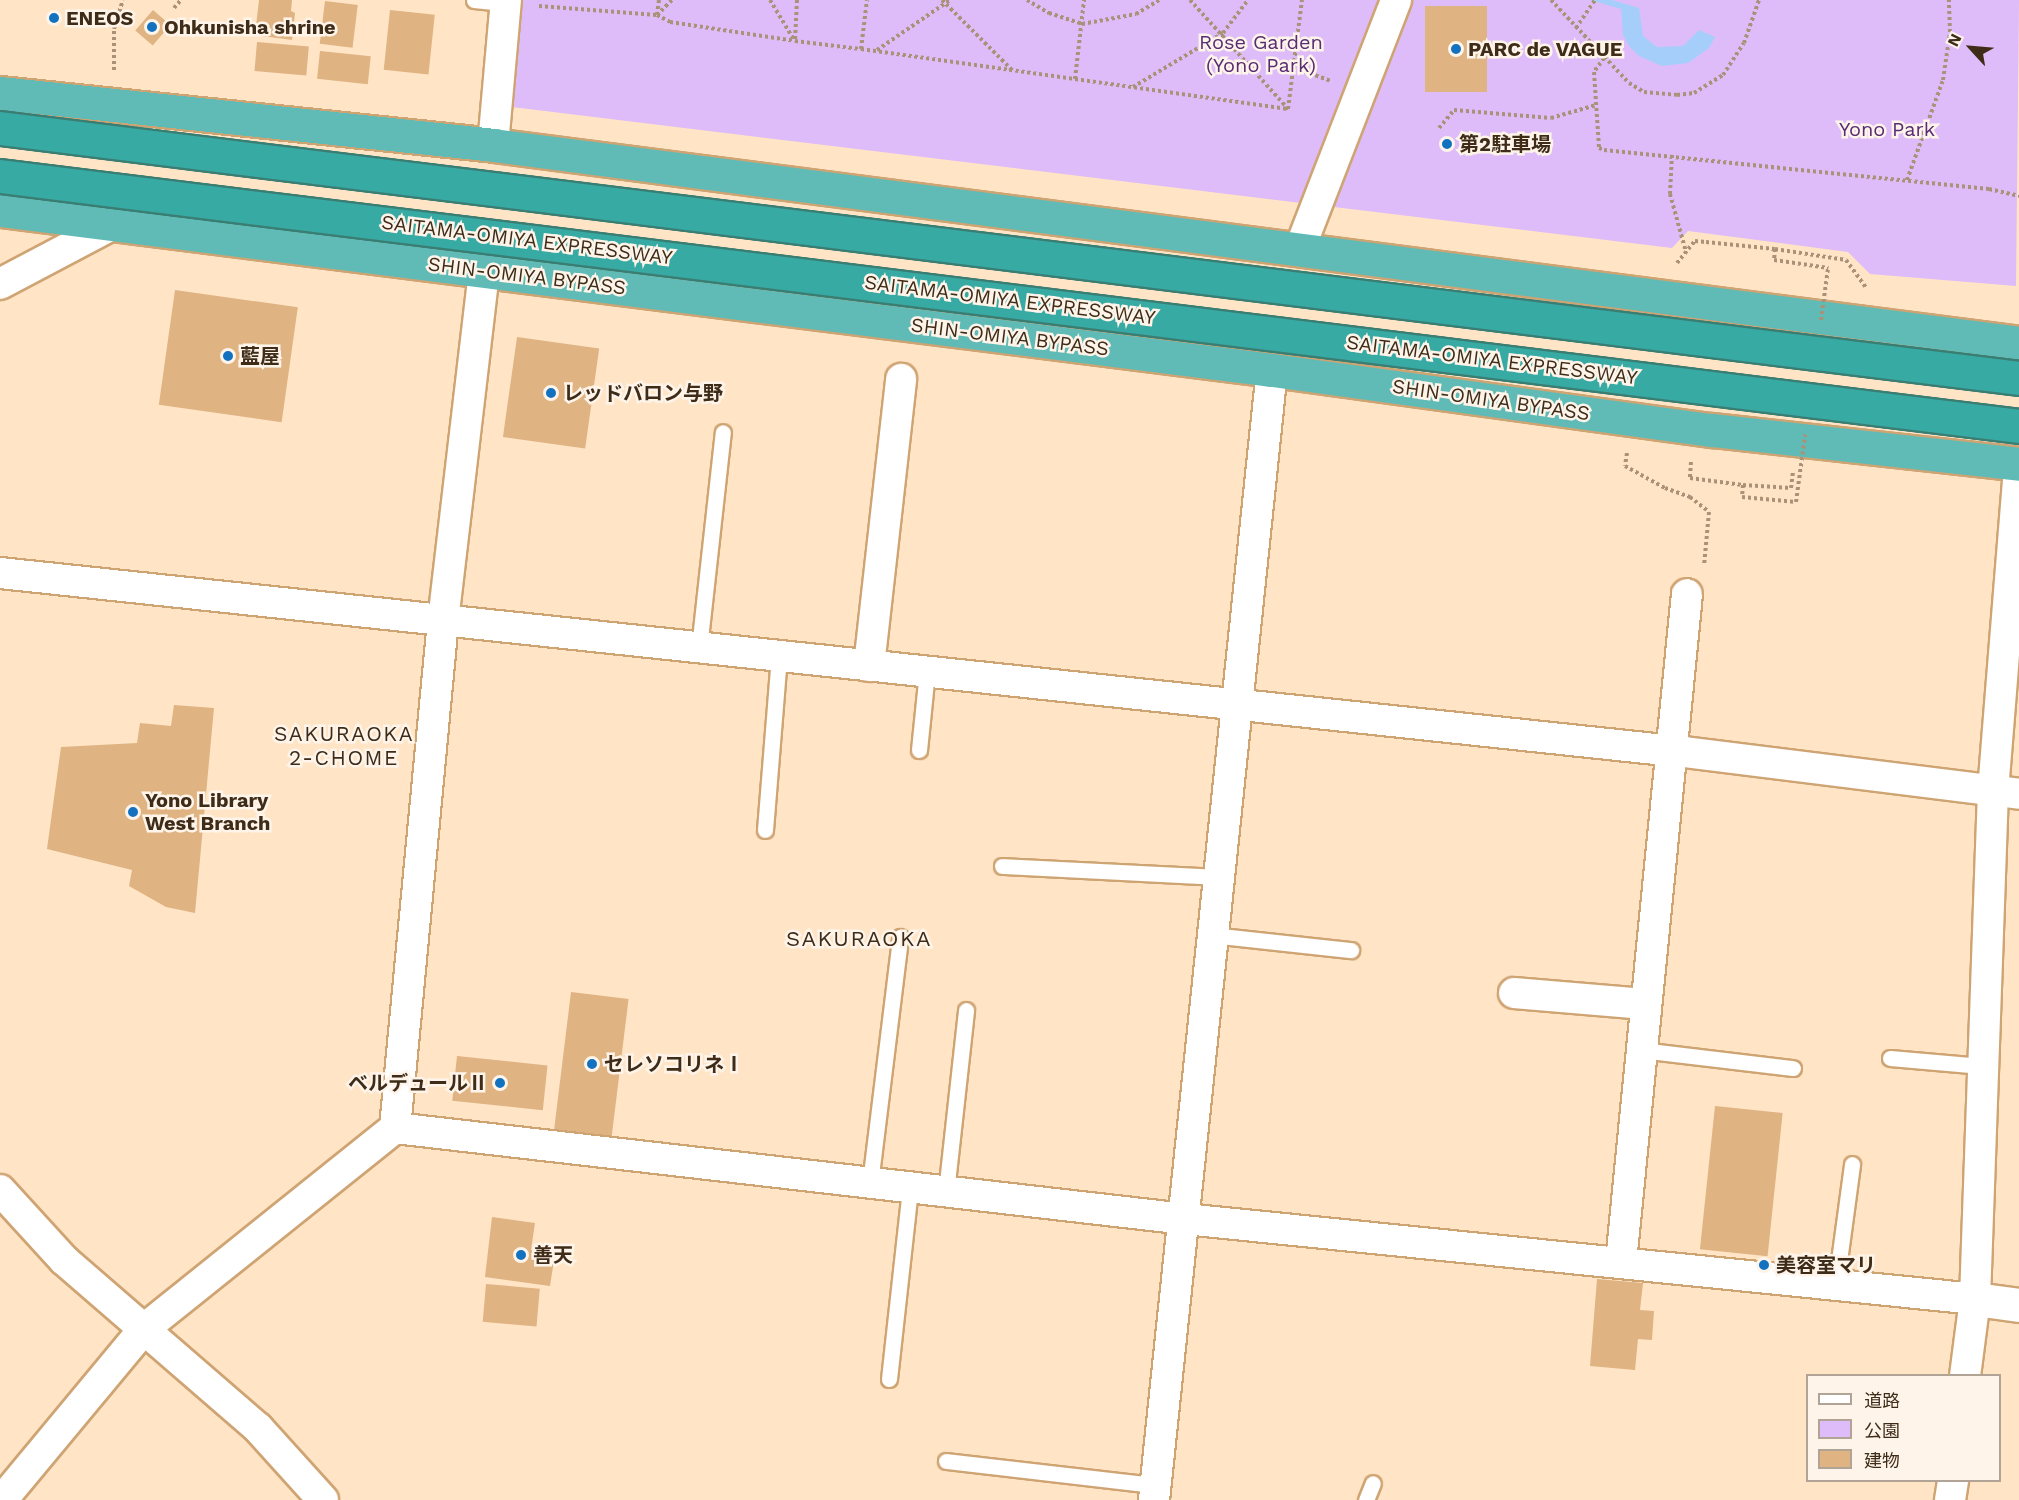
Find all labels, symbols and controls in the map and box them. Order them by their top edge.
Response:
place label: ENEOS [66,6,133,30]
marker: ENEOS [47,11,61,25]
place label: Ohkunisha shrine [164,15,336,39]
north arrow [1941,18,2001,78]
marker: Ohkunisha shrine [145,20,159,34]
text: N [1943,30,1966,49]
park label: Rose Garden (Yono Park) [1199,31,1323,78]
place label: PARC de VAGUE [1468,37,1623,61]
marker: PARC de VAGUE [1449,42,1463,56]
park label: Yono Park [1839,117,1935,141]
place label: 第2駐車場 [1459,132,1551,156]
marker: 第2駐車場 [1440,137,1454,151]
street label: SAITAMA-OMIYA EXPRESSWAY [380,210,674,270]
street label: SHIN-OMIYA BYPASS [426,252,628,300]
street label: SAITAMA-OMIYA EXPRESSWAY [863,270,1157,330]
street label: SHIN-OMIYA BYPASS [909,313,1111,361]
street label: SAITAMA-OMIYA EXPRESSWAY [1345,330,1639,390]
place label: 藍屋 [240,344,280,368]
marker: 藍屋 [221,349,235,363]
street label: SHIN-OMIYA BYPASS [1390,374,1592,426]
place label: レッドバロン与野 [563,381,723,405]
marker: レッドバロン与野 [544,386,558,400]
district label: SAKURAOKA 2-CHOME [274,721,414,771]
place label: Yono Library West Branch [145,789,270,836]
marker: Yono Library West Branch [126,805,140,819]
district label: SAKURAOKA [786,926,932,952]
place label: セレソコリネⅠ [604,1052,744,1076]
marker: セレソコリネⅠ [585,1057,599,1071]
place label: ベルデュールⅡ [348,1071,488,1095]
marker: ベルデュールⅡ [493,1076,507,1090]
place label: 善天 [533,1243,573,1267]
marker: 善天 [514,1248,528,1262]
place label: 美容室マリ [1776,1253,1876,1277]
marker: 美容室マリ [1757,1258,1771,1272]
legend [1806,1374,2001,1482]
text: 道路 [1864,1390,1900,1411]
text: 公園 [1864,1420,1900,1441]
text: 建物 [1864,1450,1900,1471]

